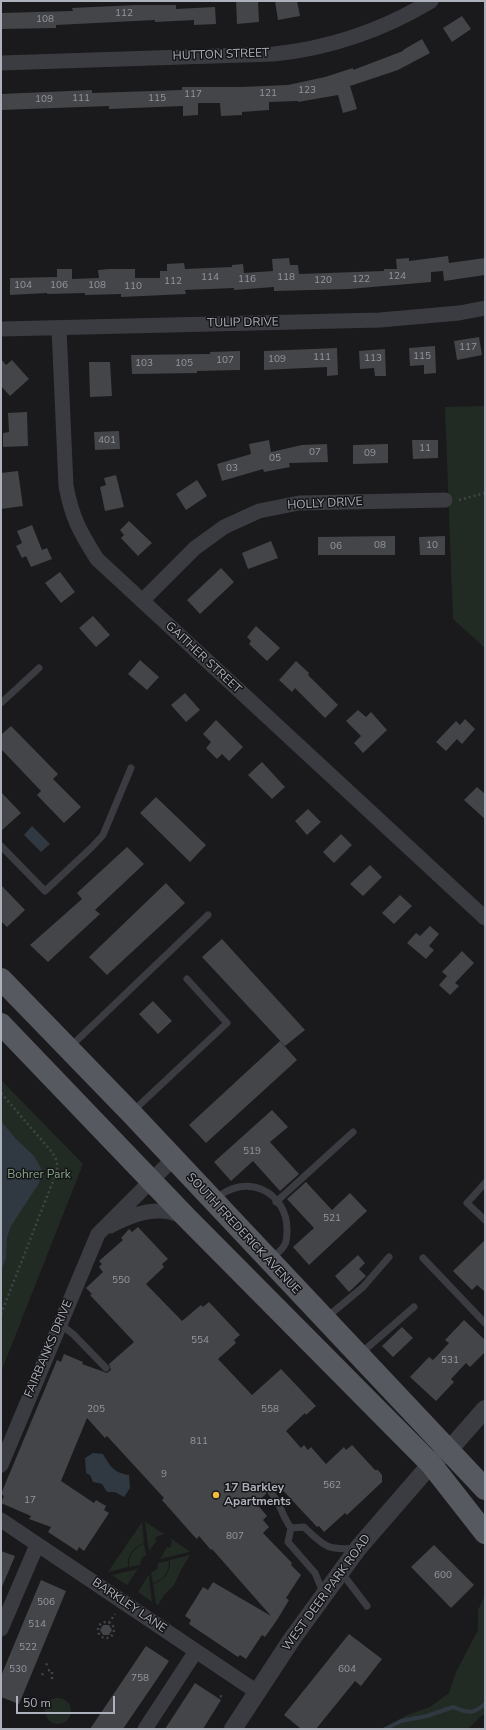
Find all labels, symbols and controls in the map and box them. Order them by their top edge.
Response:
house number: 112 [115,8,133,20]
house number: 108 [36,14,54,26]
street label: HUTTON STREET [172,46,270,64]
house number: 123 [298,85,316,97]
house number: 121 [259,88,277,100]
house number: 117 [184,89,202,101]
house number: 111 [72,93,90,105]
house number: 115 [148,93,166,105]
house number: 109 [35,94,53,106]
house number: 124 [388,271,406,283]
house number: 114 [201,272,219,284]
house number: 118 [277,272,295,284]
house number: 116 [238,274,256,286]
house number: 122 [352,274,370,286]
house number: 120 [314,275,332,287]
house number: 112 [164,276,182,288]
house number: 104 [14,280,32,292]
house number: 106 [50,280,68,292]
house number: 108 [88,280,106,292]
house number: 110 [124,281,142,293]
street label: TULIP DRIVE [207,315,279,331]
house number: 117 [459,342,477,354]
house number: 115 [413,351,431,363]
house number: 111 [313,352,331,364]
house number: 113 [364,353,382,365]
house number: 109 [268,354,286,366]
house number: 107 [216,355,234,367]
house number: 103 [135,358,153,370]
house number: 105 [175,358,193,370]
house number: 401 [98,435,116,447]
house number: 11 [419,443,431,455]
house number: 07 [309,447,321,459]
house number: 09 [364,448,376,460]
house number: 05 [269,453,281,465]
house number: 03 [226,463,238,475]
street label: HOLLY DRIVE [287,495,363,513]
house number: 08 [374,540,386,552]
house number: 10 [426,540,438,552]
house number: 06 [330,541,342,553]
street label: GAITHER STREET [162,619,244,697]
house number: 519 [243,1146,261,1158]
park label: Bohrer Park [7,1168,71,1182]
street label: SOUTH FREDERICK AVENUE [183,1171,303,1297]
house number: 521 [323,1213,341,1225]
house number: 550 [112,1275,130,1287]
street label: FAIRBANKS DRIVE [22,1298,76,1400]
house number: 554 [191,1335,209,1347]
house number: 531 [441,1355,459,1367]
house number: 205 [87,1404,105,1416]
house number: 558 [261,1404,279,1416]
house number: 811 [190,1436,208,1448]
house number: 9 [161,1469,167,1481]
house number: 562 [323,1480,341,1492]
place label: 17 Barkley Apartments [224,1481,291,1509]
marker: 17 Barkley Apartments [211,1490,221,1500]
house number: 17 [24,1495,36,1507]
house number: 807 [226,1531,244,1543]
street label: WEST DEER PARK ROAD [280,1532,374,1654]
house number: 600 [434,1570,452,1582]
street label: BARKLEY LANE [89,1576,169,1636]
house number: 506 [37,1597,55,1609]
house number: 514 [28,1619,46,1631]
house number: 522 [19,1642,37,1654]
house number: 530 [9,1664,27,1676]
house number: 604 [338,1664,356,1676]
house number: 758 [131,1673,149,1685]
scale bar [18,1688,117,1714]
text: 50 m [23,1695,51,1711]

